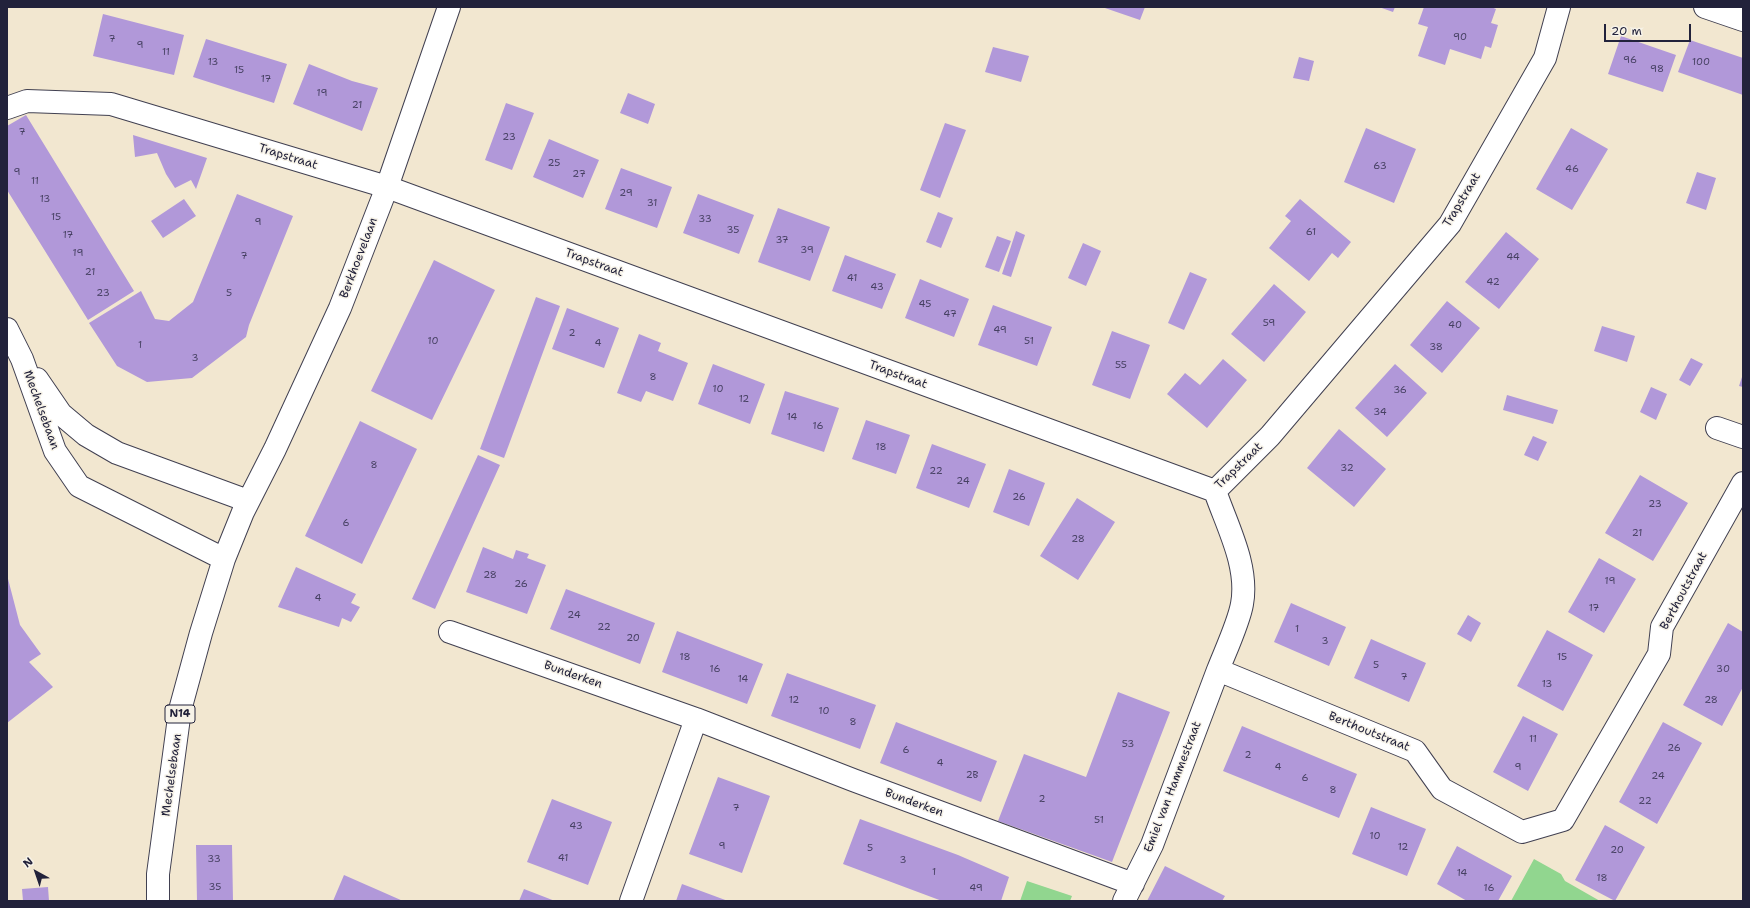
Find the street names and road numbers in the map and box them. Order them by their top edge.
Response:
street label: Trapstraat [257,141,319,173]
street label: Trapstraat [1440,170,1484,230]
street label: Berkhoevelaan [337,216,381,300]
street label: Trapstraat [563,246,625,280]
street label: Trapstraat [867,358,929,392]
street label: Mechelsebaan [20,368,62,452]
street label: Trapstraat [1212,440,1266,492]
street label: Berthoutstraat [1657,550,1711,632]
street label: Bunderken [542,658,604,692]
road number: N14 [165,705,195,723]
street label: Berthoutstraat [1326,709,1412,755]
street label: Emiel van Hammestraat [1141,719,1205,855]
street label: Mechelsebaan [159,733,185,817]
street label: Bunderken [883,786,945,820]

